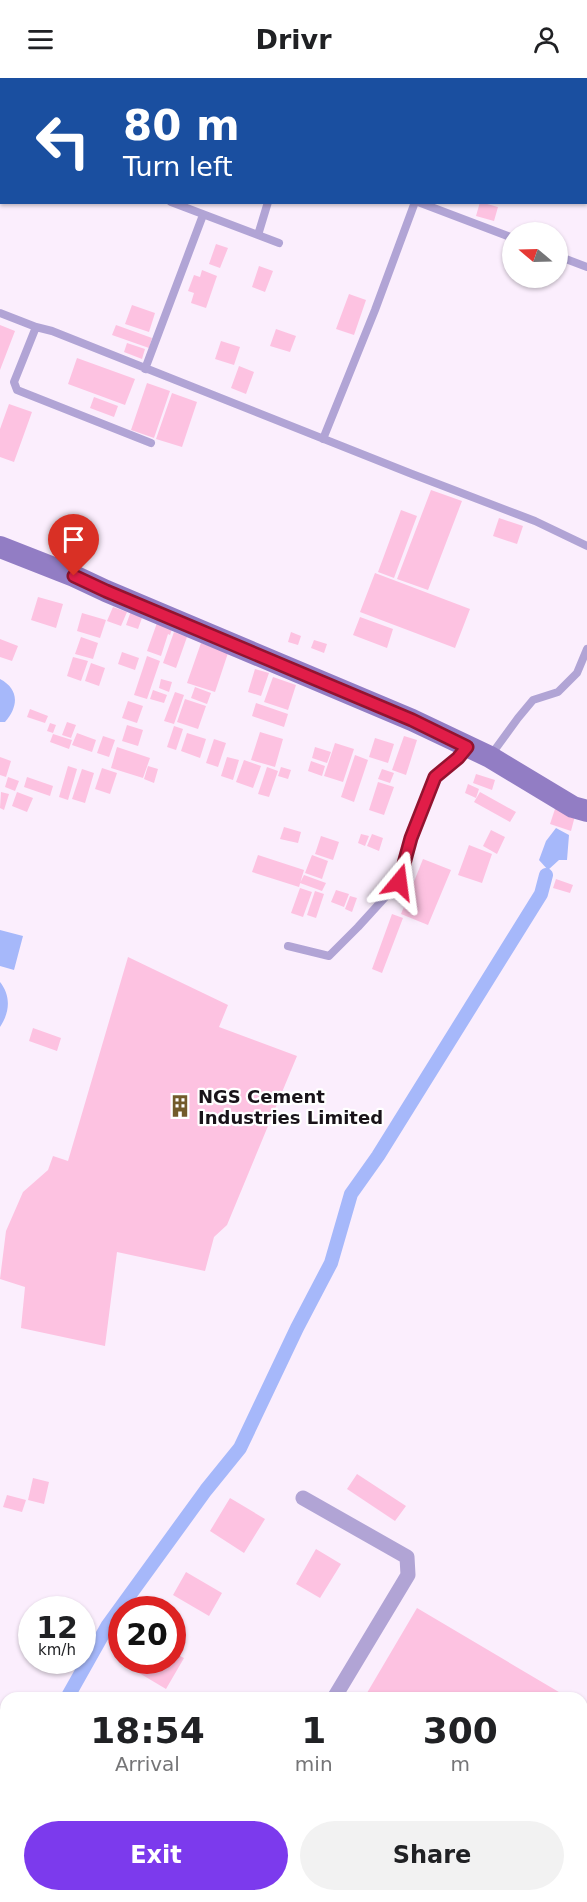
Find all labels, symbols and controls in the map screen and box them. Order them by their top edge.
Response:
icon: menu [24,23,57,56]
icon: person [530,23,563,56]
text: Drivr [256,24,331,55]
text: 80 m [123,101,240,150]
icon: left [24,102,102,180]
text: Turn left [123,151,233,182]
north arrow [502,222,568,288]
map controls [502,222,568,288]
pin [48,514,99,576]
icon: arrive [57,523,90,556]
position arrow [367,850,431,914]
place label: NGS Cement Industries Limited [198,1086,383,1128]
building icon: NGS Cement Industries Limited [167,1093,193,1119]
speed limit sign: 20 [108,1596,186,1674]
text: 12 [36,1610,78,1645]
text: km/h [38,1641,76,1659]
text: 18:54 [90,1710,205,1751]
text: 1 [301,1710,326,1751]
text: 300 [423,1710,498,1751]
text: Arrival [115,1752,180,1776]
text: min [295,1752,333,1776]
text: m [451,1752,470,1776]
button: Exit [24,1821,288,1890]
button: Share [300,1821,564,1890]

